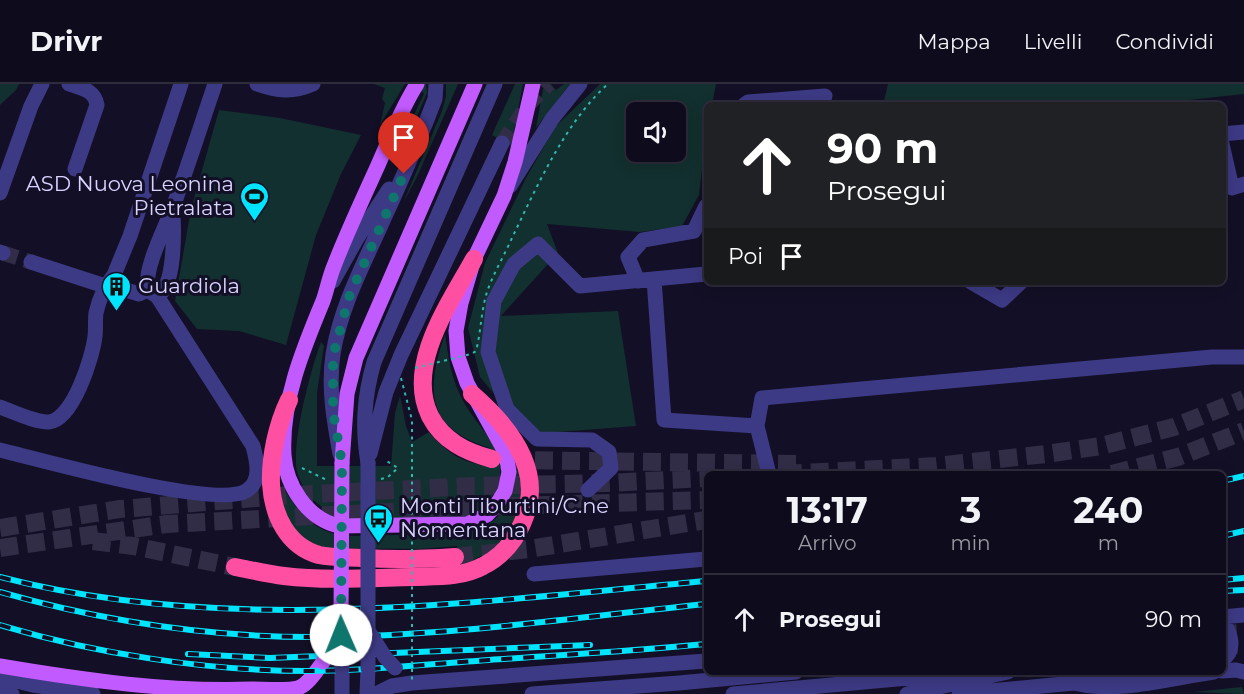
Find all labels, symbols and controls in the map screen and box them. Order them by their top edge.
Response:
text: Drivr [30,24,102,58]
text: Mappa [917,29,991,54]
text: Livelli [1024,29,1082,54]
text: Condividi [1115,29,1214,54]
map controls [626,102,686,162]
button: sound [626,102,686,162]
pin [378,112,429,174]
icon: arrive [387,121,420,154]
text: 90 m [827,122,938,174]
icon: ahead [728,126,806,204]
place label: ASD Nuova Leonina Pietralata [26,171,234,220]
text: Prosegui [827,174,947,207]
sports icon: ASD Nuova Leonina Pietralata [239,180,271,222]
icon: arrive [775,240,808,273]
text: Poi [728,243,763,270]
building icon: Guardiola [101,270,133,312]
place label: Guardiola [138,273,240,298]
text: 13:17 [787,488,868,532]
text: 3 [960,488,981,532]
text: 240 [1073,488,1143,532]
place label: Monti Tiburtini/C.ne Nomentana [400,493,609,542]
bus stop icon: Monti Tiburtini/C.ne Nomentana [363,502,395,544]
text: Arrivo [798,531,857,555]
text: min [951,531,991,555]
text: m [1098,531,1119,555]
position arrow [309,603,373,667]
icon: ahead [728,603,761,636]
text: Prosegui [779,606,881,633]
text: 90 m [1145,606,1202,633]

